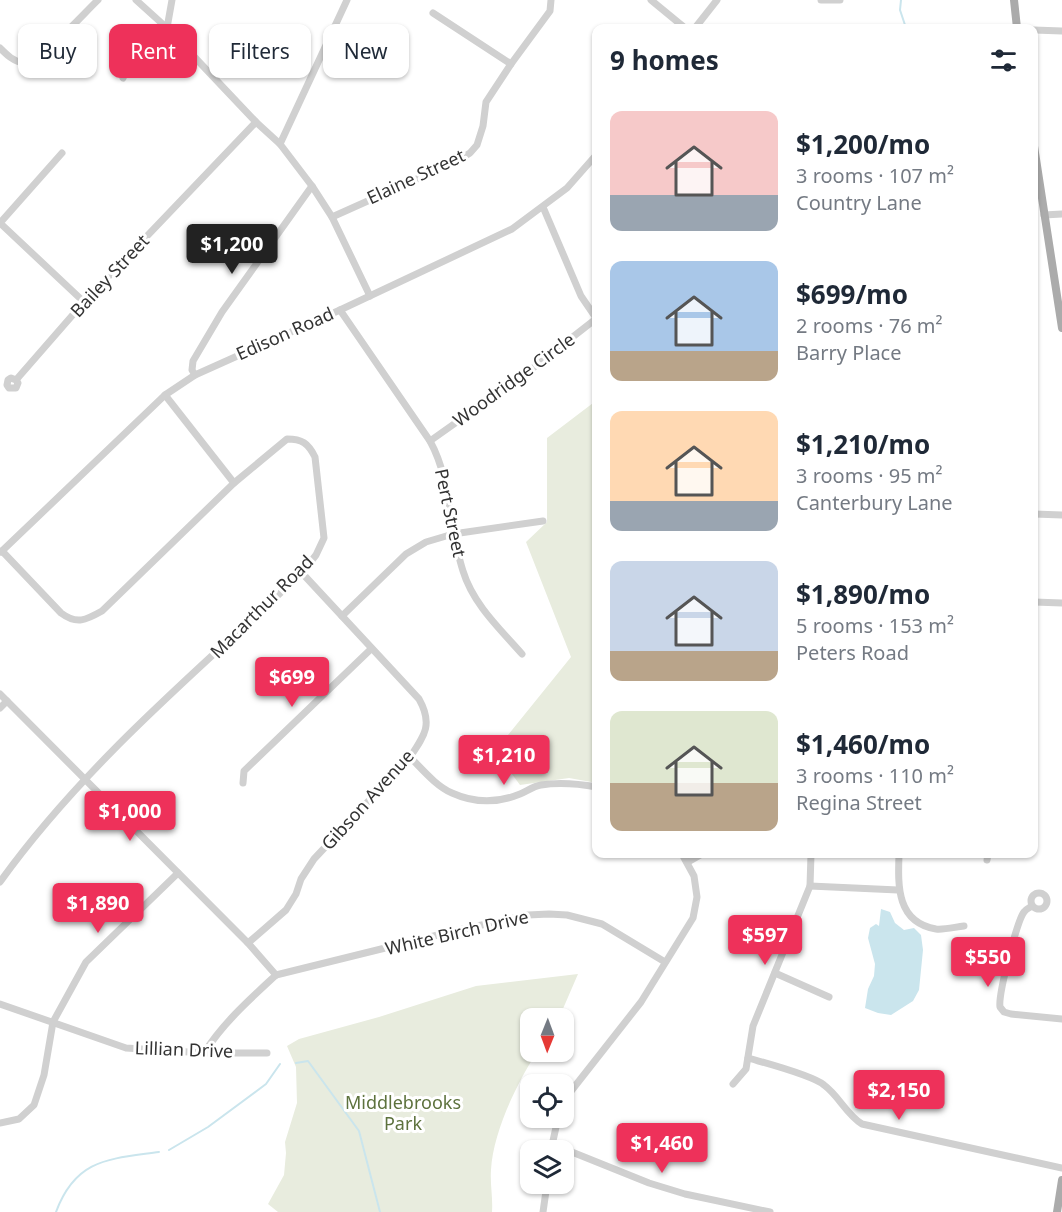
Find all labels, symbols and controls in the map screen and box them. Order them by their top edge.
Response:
chip: Buy [18,24,97,78]
chip: Rent [109,24,197,78]
chip: Filters [209,24,311,78]
chip: New [323,24,409,78]
text: 9 homes [610,42,719,78]
icon: filters [987,44,1020,77]
text: $1,200/mo [796,126,930,162]
icon: home [658,135,730,207]
street label: Elaine Street [363,143,469,209]
text: 3 rooms · 107 m² [796,162,954,189]
text: Country Lane [796,189,922,216]
pin: $1,200 [183,224,281,275]
street label: Bailey Street [65,228,154,322]
text: $1,200 [201,230,263,257]
text: $699/mo [796,276,908,312]
icon: home [658,285,730,357]
street label: Edison Road [232,301,337,365]
text: 2 rooms · 76 m² [796,312,943,339]
street label: Woodridge Circle [448,327,579,431]
text: Barry Place [796,339,902,366]
text: $1,210/mo [796,426,930,462]
icon: home [658,435,730,507]
text: 3 rooms · 95 m² [796,462,943,489]
street label: Pert Street [430,466,472,560]
text: Canterbury Lane [796,489,953,516]
street label: Macarthur Road [204,549,318,663]
text: $1,890/mo [796,576,930,612]
icon: home [658,585,730,657]
text: 5 rooms · 153 m² [796,612,954,639]
text: Peters Road [796,639,909,666]
pin: $699 [256,657,328,708]
text: $699 [269,663,315,690]
text: $1,460/mo [796,726,930,762]
pin: $1,210 [455,735,553,786]
icon: home [658,735,730,807]
text: $1,210 [473,741,535,768]
street label: Gibson Avenue [316,744,419,855]
text: 3 rooms · 110 m² [796,762,954,789]
text: Regina Street [796,789,922,816]
pin: $1,000 [81,791,179,842]
text: $1,000 [99,797,161,824]
pin: $1,890 [49,883,147,934]
text: $1,890 [67,889,129,916]
street label: White Birch Drive [383,904,531,960]
pin: $597 [729,915,801,966]
text: $597 [742,921,788,948]
pin: $550 [952,937,1024,988]
text: $550 [965,943,1011,970]
north arrow [520,1008,574,1062]
map controls [520,1008,574,1194]
street label: Lillian Drive [134,1035,234,1063]
pin: $2,150 [850,1070,948,1121]
button: locate [520,1074,574,1128]
text: $2,150 [868,1076,930,1103]
park label: Middlebrooks Park [345,1090,461,1135]
pin: $1,460 [613,1123,711,1174]
text: $1,460 [631,1129,693,1156]
button: layers [520,1140,574,1194]

